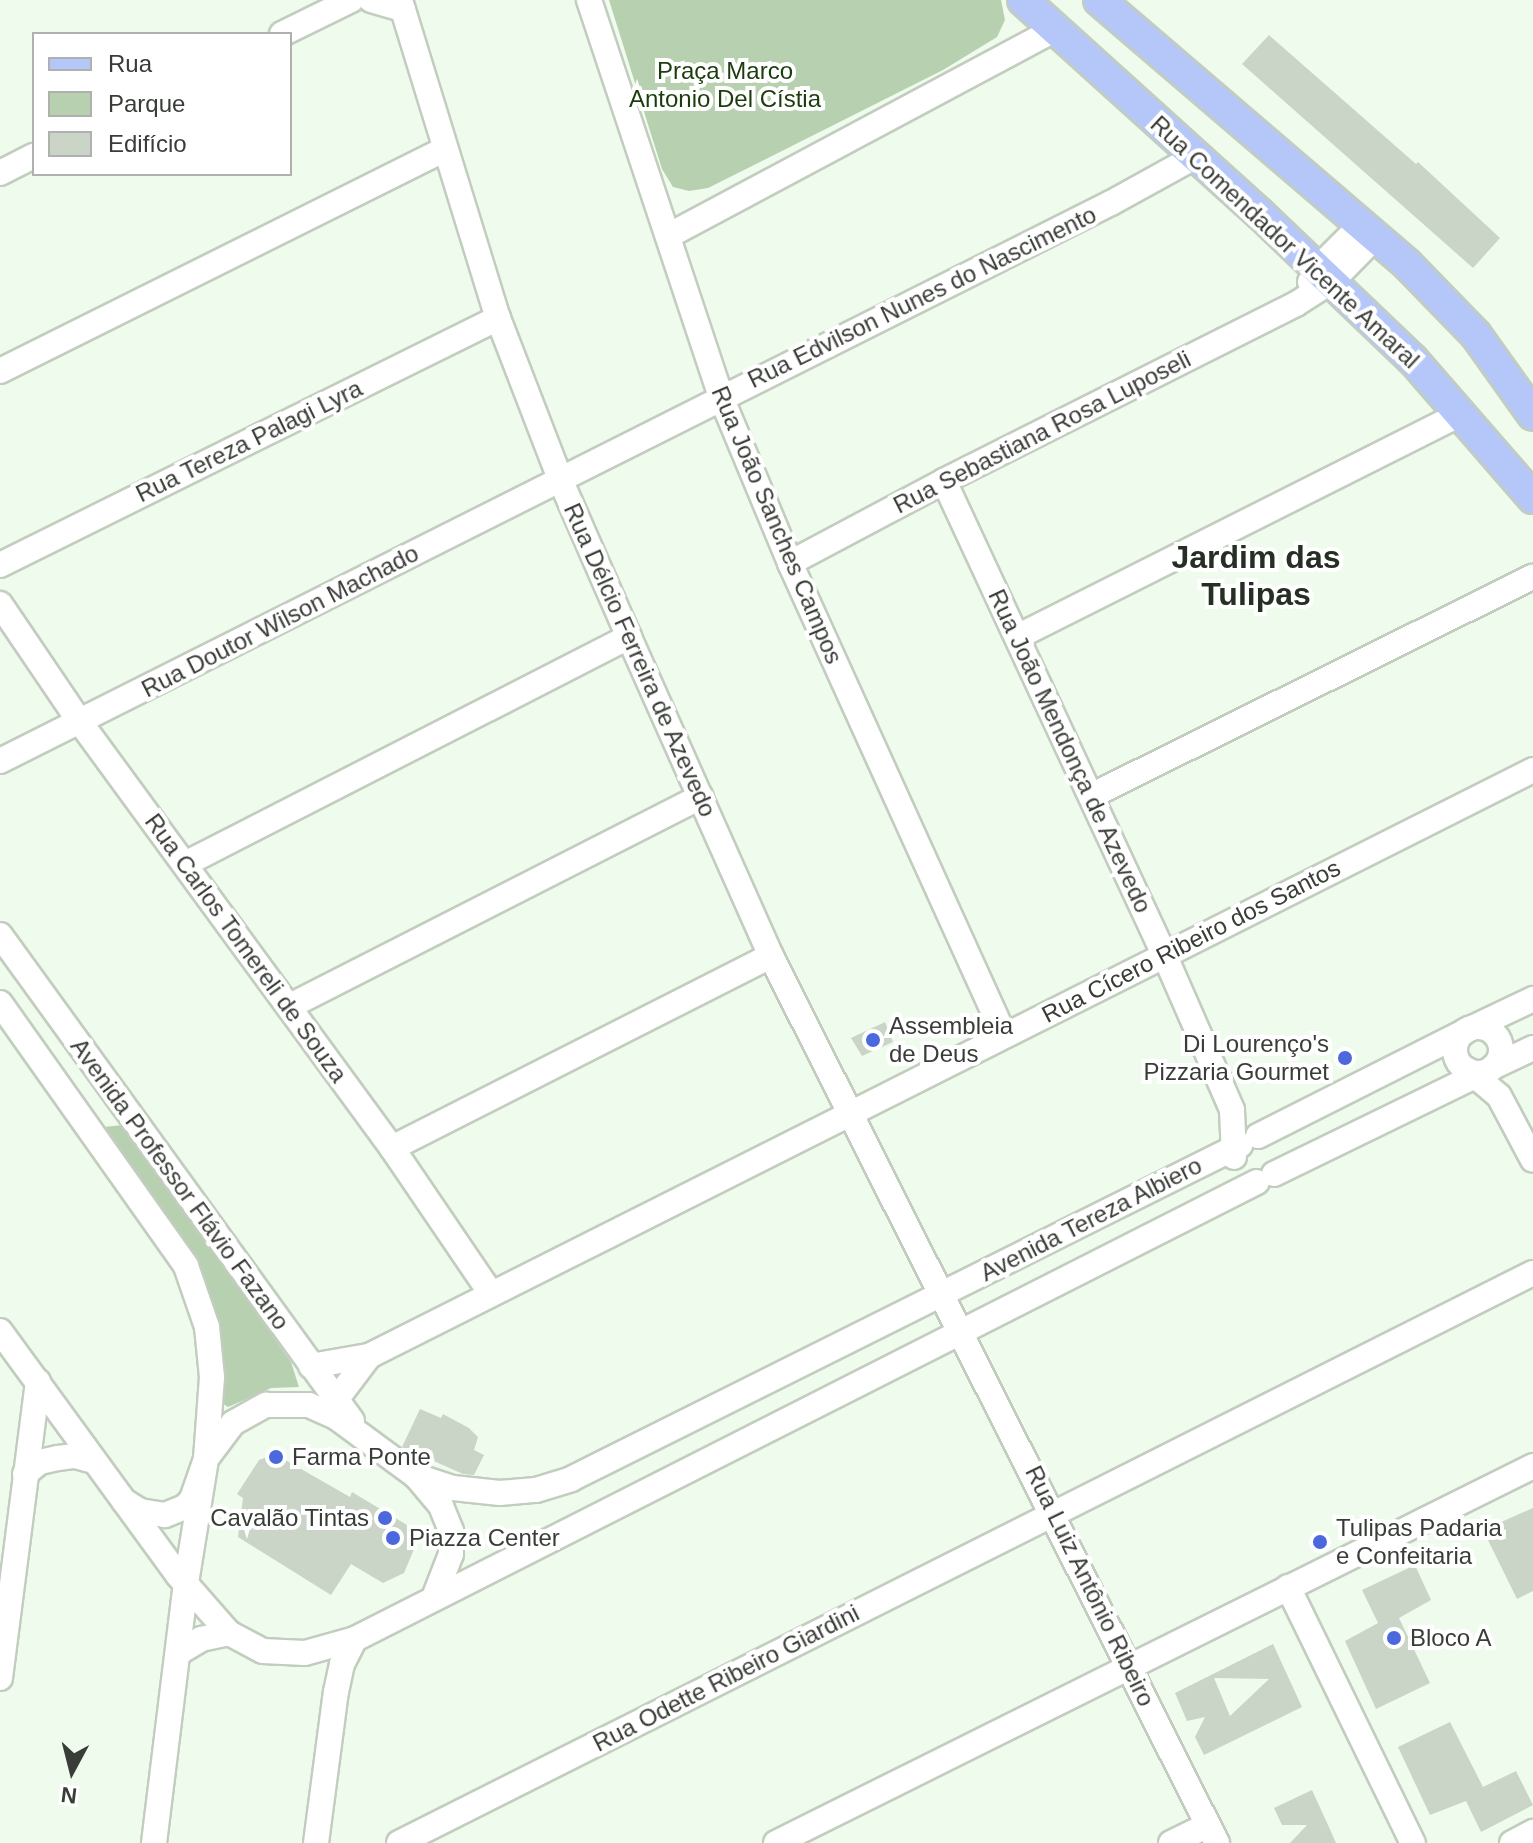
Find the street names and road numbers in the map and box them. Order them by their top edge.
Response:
street label: Rua Comendador Vicente Amaral [1144,109,1426,375]
street label: Rua Edvilson Nunes do Nascimento [743,200,1101,394]
street label: Rua Sebastiana Rosa Luposeli [889,344,1195,520]
street label: Rua Tereza Palagi Lyra [131,374,367,508]
street label: Rua João Sanches Campos [705,382,849,668]
street label: Rua Délcio Ferreira de Azevedo [557,498,723,822]
street label: Rua Doutor Wilson Machado [137,539,423,703]
street label: Rua João Mendonça de Azevedo [982,584,1158,918]
street label: Rua Carlos Tomereli de Souza [139,808,353,1088]
street label: Rua Cícero Ribeiro dos Santos [1037,853,1345,1029]
street label: Avenida Professor Flávio Fazano [65,1033,295,1335]
street label: Avenida Tereza Albiero [975,1150,1207,1288]
street label: Rua Luiz Antônio Ribeiro [1019,1460,1161,1712]
street label: Rua Odette Ribeiro Giardini [588,1598,864,1758]

